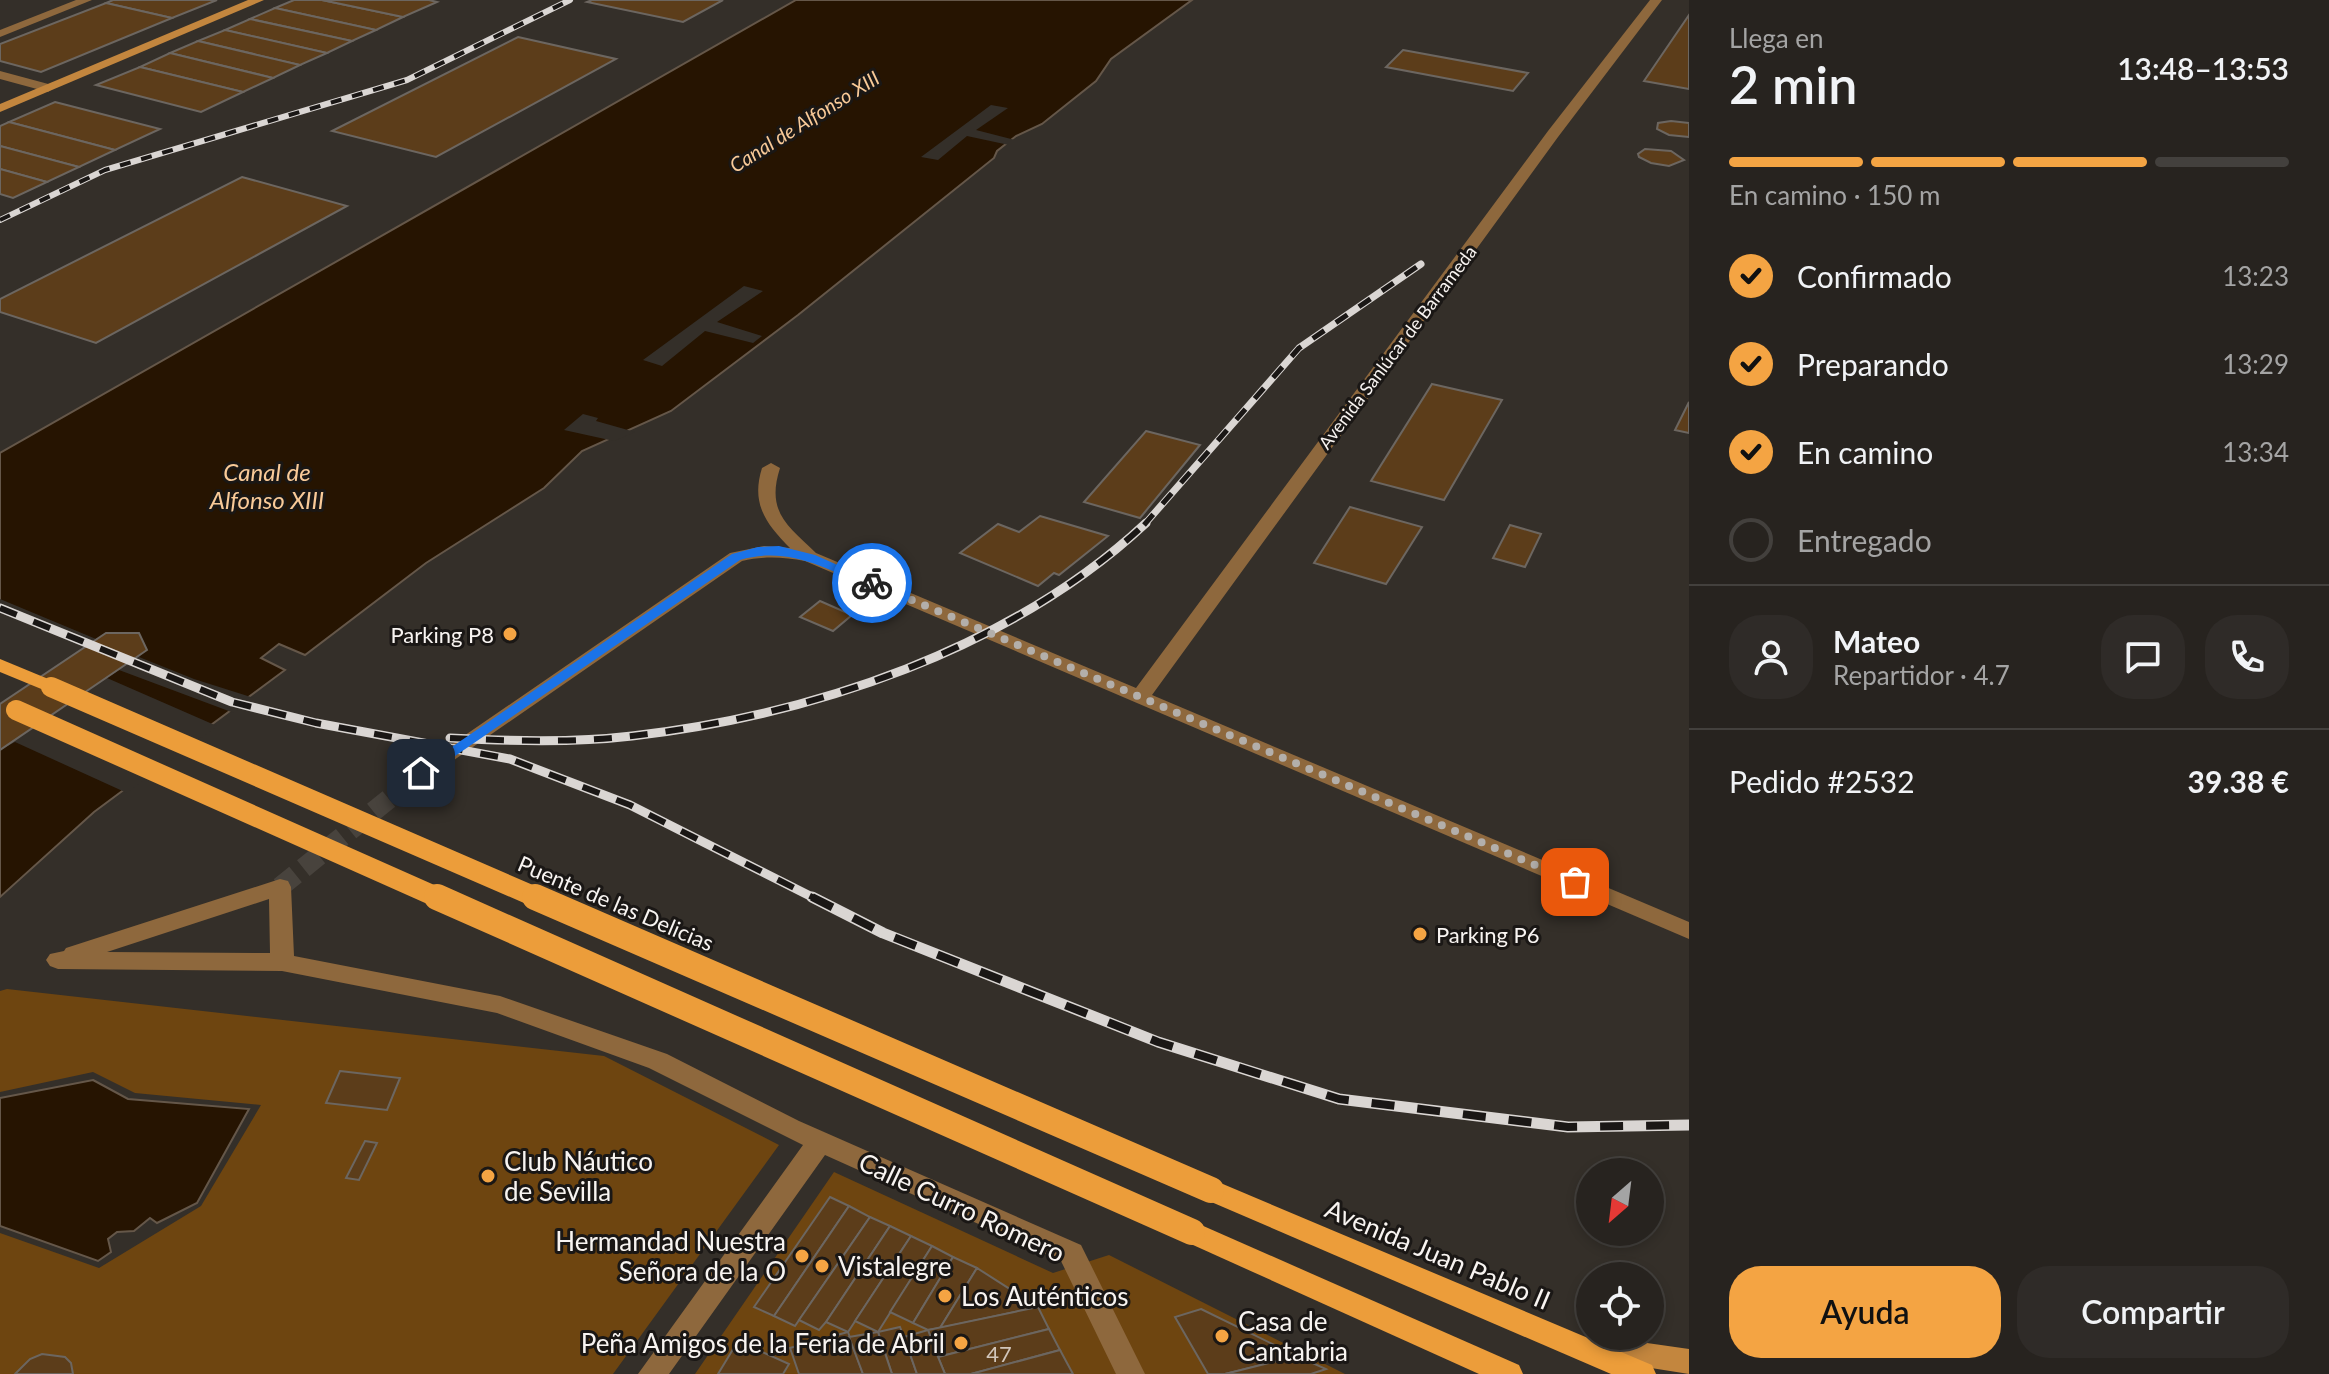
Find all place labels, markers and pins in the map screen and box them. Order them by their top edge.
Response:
place label: Parking P8 [390,621,494,648]
marker: Parking P8 [501,625,519,643]
pin [387,739,455,807]
pin [1541,848,1609,916]
place label: Parking P6 [1436,921,1540,948]
marker: Parking P6 [1411,925,1429,943]
place label: Club Náutico de Sevilla [504,1145,653,1207]
marker: Club Náutico de Sevilla [479,1167,497,1185]
place label: Hermandad Nuestra Señora de la O [555,1225,786,1287]
marker: Hermandad Nuestra Señora de la O [793,1247,811,1265]
place label: Vistalegre [838,1250,951,1282]
marker: Vistalegre [813,1257,831,1275]
place label: Los Auténticos [961,1280,1128,1312]
marker: Los Auténticos [936,1287,954,1305]
place label: Casa de Cantabria [1238,1305,1348,1367]
place label: Peña Amigos de la Feria de Abril [581,1327,945,1359]
marker: Casa de Cantabria [1213,1327,1231,1345]
marker: Peña Amigos de la Feria de Abril [952,1334,970,1352]

